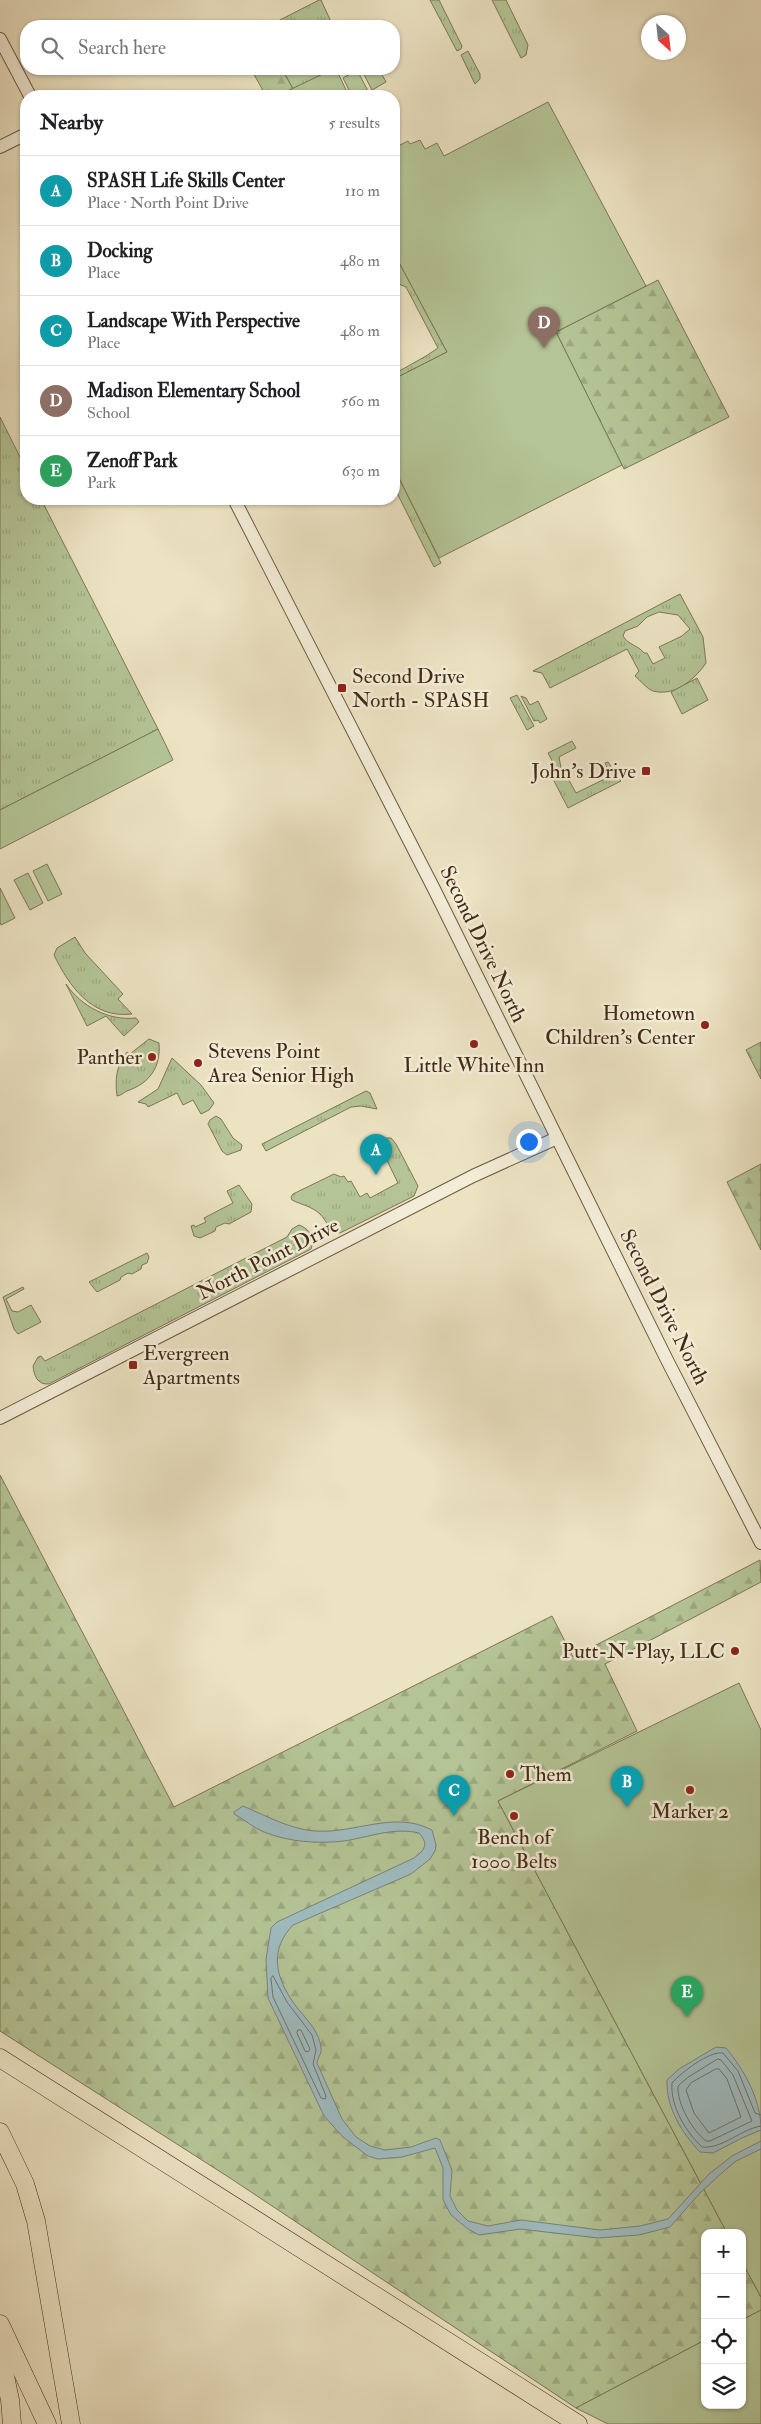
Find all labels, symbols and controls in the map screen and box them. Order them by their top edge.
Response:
north arrow [641,15,686,60]
search box [20,20,400,75]
icon: search [38,34,66,62]
text: Search here [78,36,166,60]
text: Nearby [40,109,103,136]
text: 5 results [329,113,380,133]
text: SPASH Life Skills Center [87,169,285,193]
text: A [51,181,61,201]
text: 110 m [345,181,380,201]
text: Place · North Point Drive [87,193,249,213]
text: Docking [87,239,153,263]
text: B [51,251,61,271]
text: 480 m [340,251,380,271]
text: Place [87,263,120,283]
pin: D [528,307,560,348]
text: Landscape With Perspective [87,309,300,333]
text: C [50,321,62,341]
text: 480 m [340,321,380,341]
text: Place [87,333,120,353]
text: Madison Elementary School [87,379,300,403]
text: D [49,391,63,411]
text: 560 m [341,391,380,411]
text: School [87,403,130,423]
text: Zenoff Park [87,449,178,473]
text: E [50,461,62,481]
text: 630 m [342,461,380,481]
text: Park [87,473,116,493]
place label: Second Drive North - SPASH [352,663,489,714]
marker: Second Drive North - SPASH [336,682,348,694]
place label: John’s Drive [530,758,636,785]
marker: John’s Drive [640,765,652,777]
street label: Second Drive North [433,861,533,1027]
place label: Hometown Children's Center [545,1000,695,1051]
marker: Hometown Children's Center [699,1019,711,1031]
place label: Stevens Point Area Senior High [207,1038,354,1089]
marker: Little White Inn [468,1038,480,1050]
place label: Panther [76,1044,142,1071]
marker: Panther [146,1051,158,1063]
place label: Little White Inn [404,1052,545,1079]
marker: Stevens Point Area Senior High [192,1057,204,1069]
your location [516,1129,542,1155]
pin: A [360,1134,392,1175]
street label: North Point Drive [192,1212,344,1306]
street label: Second Drive North [613,1225,715,1389]
place label: Evergreen Apartments [142,1340,240,1391]
marker: Evergreen Apartments [127,1359,139,1371]
place label: Putt-N-Play, LLC [562,1638,725,1665]
marker: Putt-N-Play, LLC [729,1645,741,1657]
place label: Them [520,1761,572,1788]
pin: B [611,1766,643,1807]
marker: Them [504,1768,516,1780]
pin: C [438,1775,470,1816]
marker: Marker 2 [684,1784,696,1796]
place label: Marker 2 [651,1798,729,1825]
marker: Bench of 1000 Belts [508,1810,520,1822]
place label: Bench of 1000 Belts [471,1824,557,1875]
pin: E [671,1976,703,2017]
map controls [701,2229,746,2409]
button: + [701,2229,746,2274]
button: − [701,2274,746,2319]
button: locate [701,2319,746,2364]
button: layers [701,2364,746,2409]

